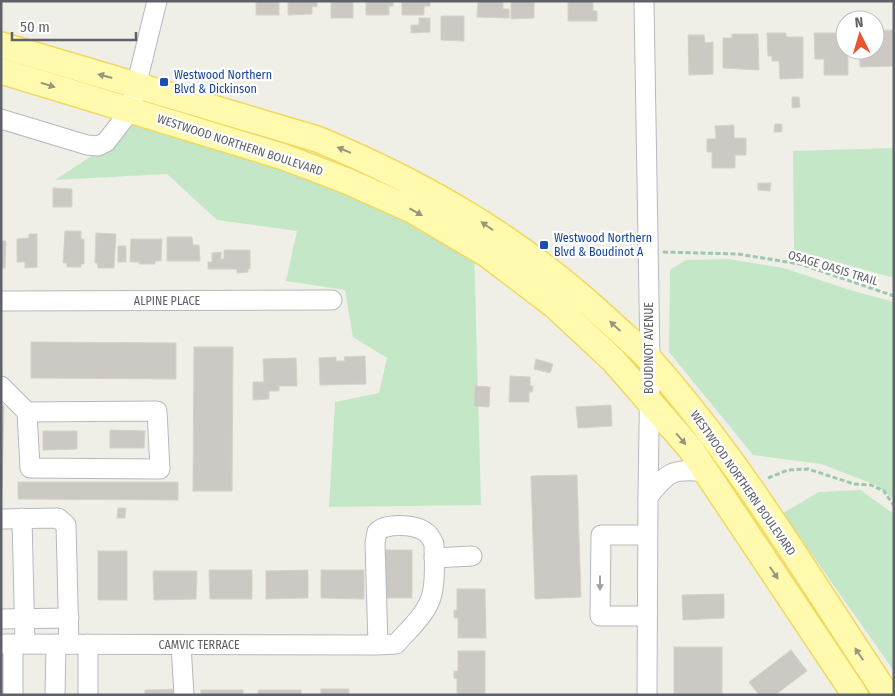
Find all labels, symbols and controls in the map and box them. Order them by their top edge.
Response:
scale bar [12,10,136,42]
north arrow [835,10,885,60]
text: N [854,14,864,31]
text: 50 m [20,18,50,36]
place label: Westwood Northern Blvd & Dickinson [174,68,272,96]
one-way arrow [98,72,113,80]
marker: Westwood Northern Blvd & Dickinson [158,76,170,88]
one-way arrow [40,82,55,90]
street label: WESTWOOD NORTHERN BOULEVARD [155,112,325,178]
one-way arrow [336,146,351,154]
one-way arrow [409,208,422,217]
one-way arrow [481,221,494,231]
place label: Westwood Northern Blvd & Boudinot A [554,231,652,259]
marker: Westwood Northern Blvd & Boudinot A [538,239,550,251]
street label: OSAGE OASIS TRAIL [786,248,880,289]
street label: ALPINE PLACE [134,294,201,308]
street label: BOUDINOT AVENUE [642,302,656,394]
one-way arrow [609,320,621,332]
street label: WESTWOOD NORTHERN BOULEVARD [687,408,799,558]
one-way arrow [676,433,687,446]
one-way arrow [769,566,779,580]
one-way arrow [596,576,604,592]
street label: CAMVIC TERRACE [158,638,240,652]
one-way arrow [855,648,864,661]

